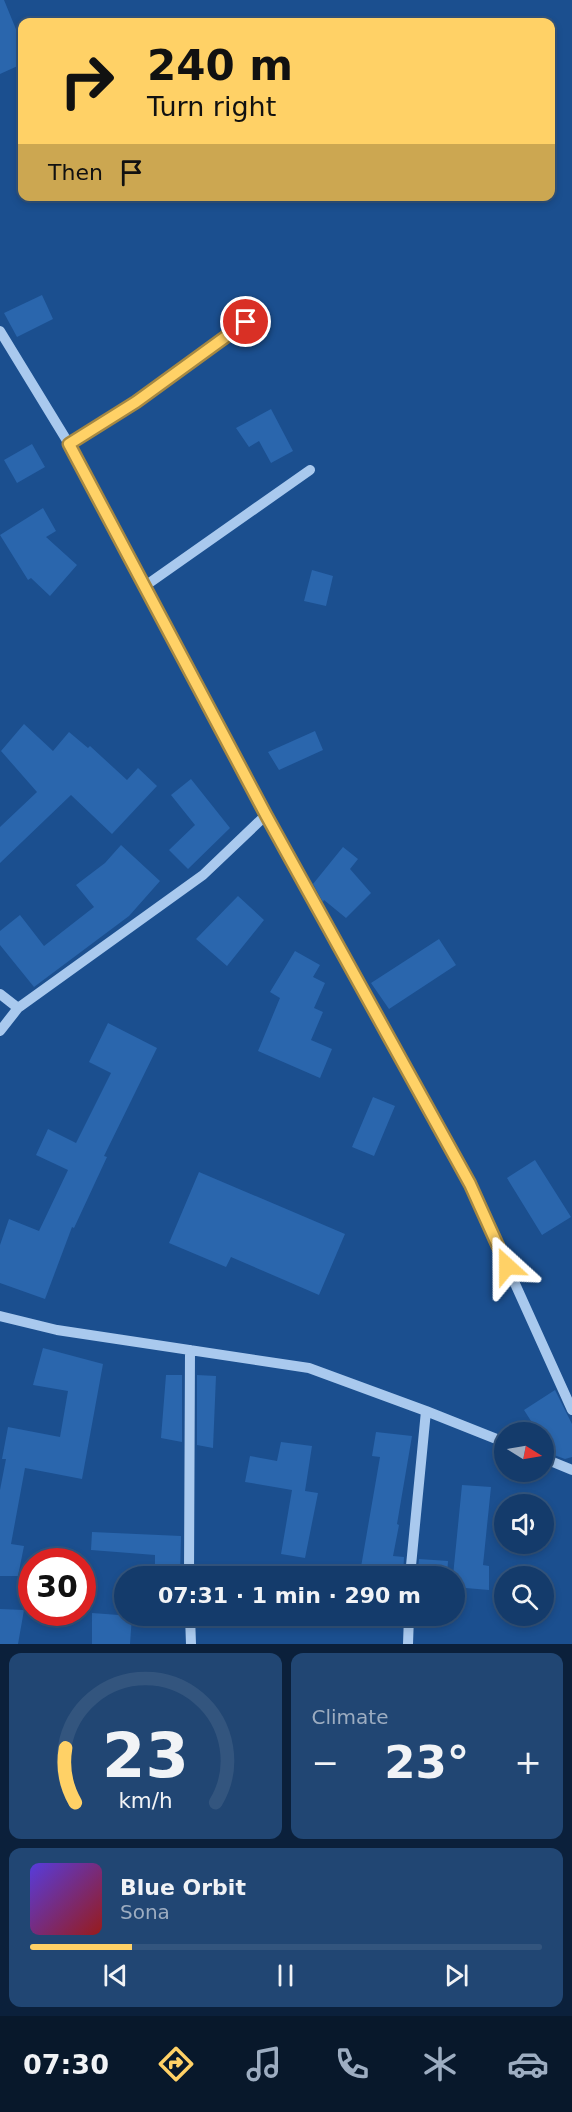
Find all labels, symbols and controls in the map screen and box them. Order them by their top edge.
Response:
text: 240 m [147,41,293,90]
icon: right [48,42,126,120]
text: Turn right [147,91,276,122]
icon: arrive [115,156,148,189]
text: Then [48,160,103,185]
pin [220,296,271,347]
icon: arrive [229,305,262,338]
position arrow [475,1234,539,1298]
north arrow [494,1422,554,1482]
map controls [494,1422,554,1626]
button: sound [494,1494,554,1554]
speed limit sign: 30 [18,1548,96,1626]
button: search [494,1566,554,1626]
text: 07:31 · 1 min · 290 m [158,1583,421,1608]
text: Climate [312,1705,388,1729]
text: 23 [102,1719,189,1792]
text: 23° [384,1736,469,1789]
text: − [312,1743,339,1782]
text: + [514,1743,542,1782]
text: km/h [118,1788,172,1813]
text: Blue Orbit [120,1875,246,1900]
text: Sona [120,1900,170,1924]
icon: previous [99,1959,132,1992]
icon: pause [269,1959,302,1992]
icon: next [440,1959,473,1992]
icon: directions [155,2043,197,2085]
icon: music [243,2043,285,2085]
icon: phone [331,2043,373,2085]
icon: climate [419,2043,461,2085]
icon: car [507,2043,549,2085]
text: 07:30 [23,2049,109,2080]

